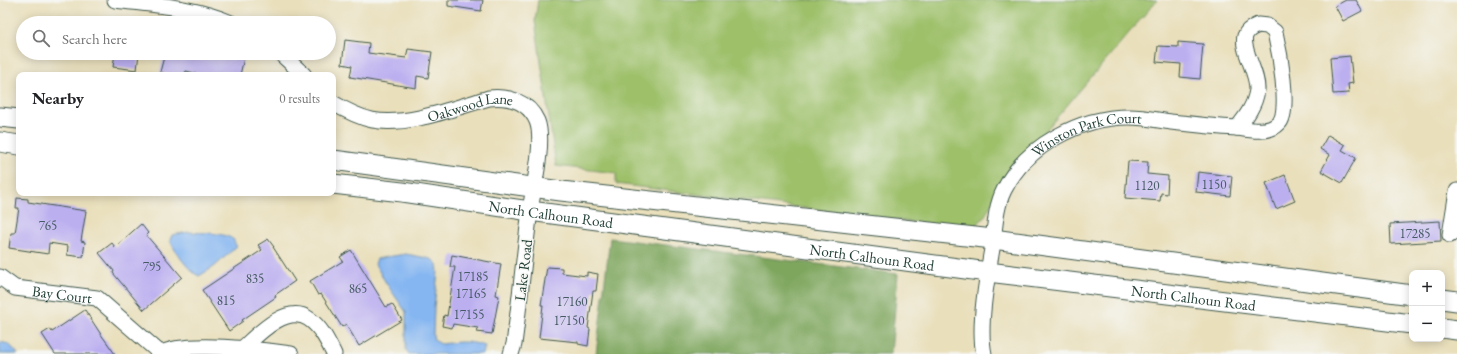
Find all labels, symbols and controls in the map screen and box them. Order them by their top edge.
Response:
search box [16,16,336,60]
icon: search [30,27,52,49]
text: Search here [62,29,127,48]
text: Nearby [32,87,84,109]
street label: Oakwood Lane [425,88,516,125]
text: 0 results [279,90,320,107]
street label: Winston Park Court [1027,107,1143,161]
house number: 1150 [1202,176,1226,193]
house number: 1120 [1135,177,1159,194]
street label: North Calhoun Road [487,195,615,232]
house number: 765 [39,217,57,234]
house number: 17285 [1399,225,1431,242]
street label: Lake Road [510,238,536,302]
street label: North Calhoun Road [809,239,936,274]
house number: 795 [143,258,161,275]
house number: 17185 [457,268,489,285]
house number: 835 [246,270,264,287]
map controls [1409,270,1445,342]
button: + [1409,270,1445,306]
house number: 865 [349,280,367,297]
street label: North Calhoun Road [1130,280,1257,314]
street label: Bay Court [31,281,93,307]
house number: 17165 [455,285,487,302]
house number: 815 [217,292,235,309]
house number: 17160 [556,293,588,310]
house number: 17155 [453,306,485,323]
button: − [1409,306,1445,342]
house number: 17150 [553,312,585,329]

